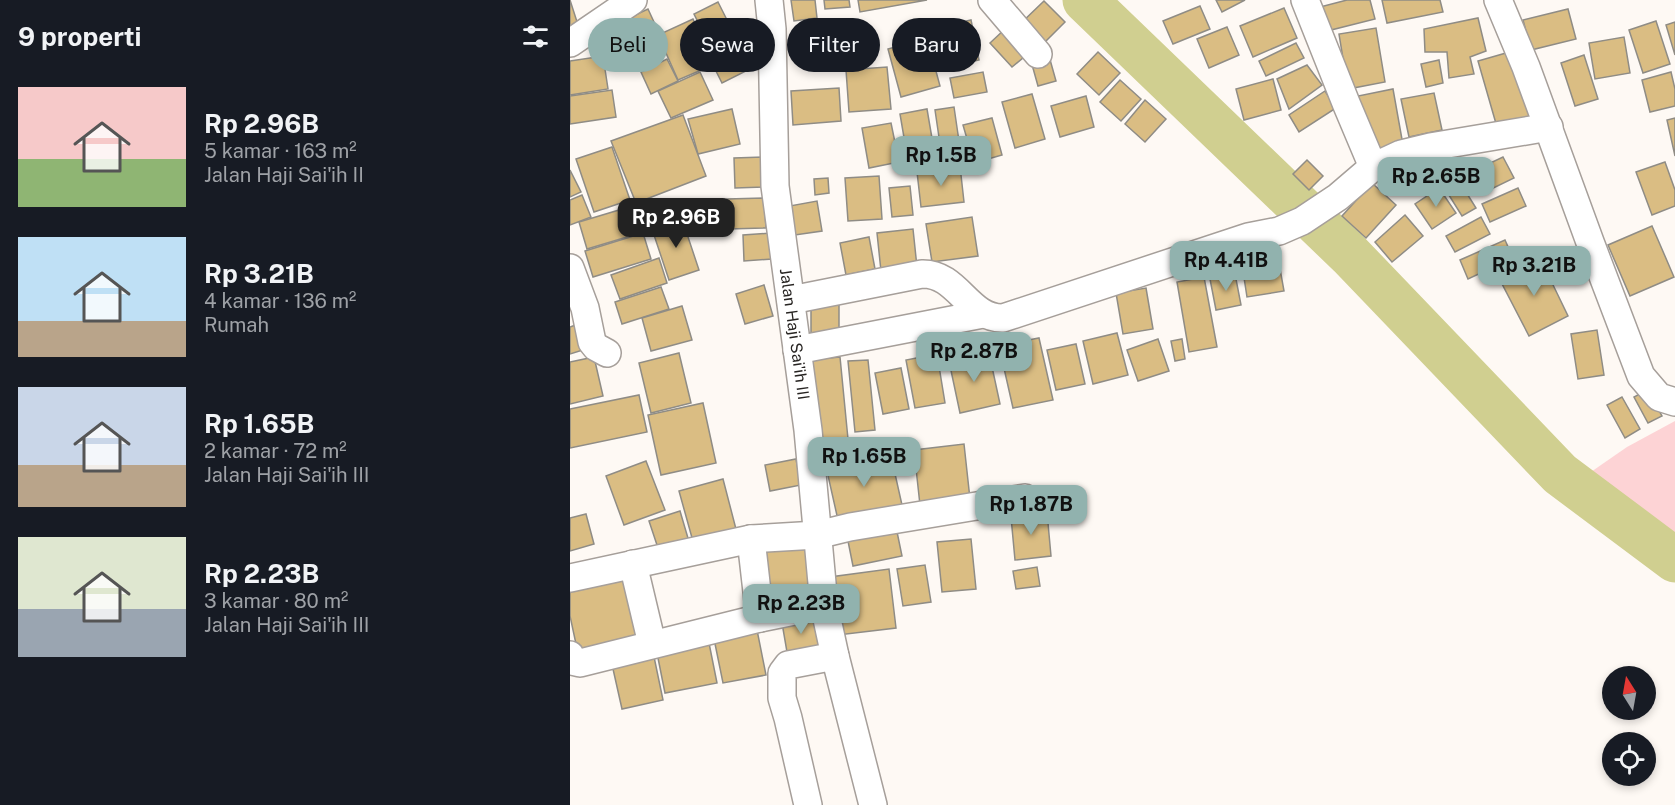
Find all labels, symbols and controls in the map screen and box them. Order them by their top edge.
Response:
chip: Beli [588,18,668,72]
chip: Sewa [680,18,775,72]
chip: Filter [787,18,880,72]
chip: Baru [892,18,981,72]
icon: filters [519,20,552,53]
text: 9 properti [18,21,142,52]
text: Rp 2.96B [204,108,319,139]
icon: home [66,111,138,183]
pin: Rp 1.5B [886,136,996,187]
text: 5 kamar · 163 m² [204,139,357,163]
text: Rp 1.5B [905,143,977,167]
pin: Rp 2.65B [1374,157,1498,208]
text: Jalan Haji Sai'ih II [204,163,364,187]
text: Rp 2.65B [1392,164,1480,188]
pin: Rp 2.96B [614,198,738,249]
text: Rp 2.96B [632,205,720,229]
pin: Rp 4.41B [1164,241,1288,292]
pin: Rp 3.21B [1472,246,1596,297]
text: Rp 4.41B [1184,248,1268,272]
text: Rp 3.21B [1492,253,1576,277]
text: Rp 3.21B [204,258,314,289]
icon: home [66,261,138,333]
street label: Jalan Haji Sai'ih III [776,267,813,401]
text: 4 kamar · 136 m² [204,289,356,313]
text: Rumah [204,313,269,337]
pin: Rp 2.87B [912,332,1036,383]
text: Rp 2.87B [930,339,1018,363]
text: Rp 1.65B [204,408,314,439]
icon: home [66,411,138,483]
pin: Rp 1.65B [802,437,926,488]
text: 2 kamar · 72 m² [204,439,347,463]
text: Rp 1.65B [822,444,906,468]
text: Jalan Haji Sai'ih III [204,463,369,487]
pin: Rp 1.87B [969,485,1093,536]
text: Rp 1.87B [989,492,1073,516]
text: Rp 2.23B [204,558,319,589]
icon: home [66,561,138,633]
pin: Rp 2.23B [739,584,863,635]
text: 3 kamar · 80 m² [204,589,348,613]
text: Rp 2.23B [757,591,845,615]
text: Jalan Haji Sai'ih III [204,613,369,637]
north arrow [1602,666,1656,720]
map controls [1602,666,1656,786]
button: locate [1602,732,1656,786]

